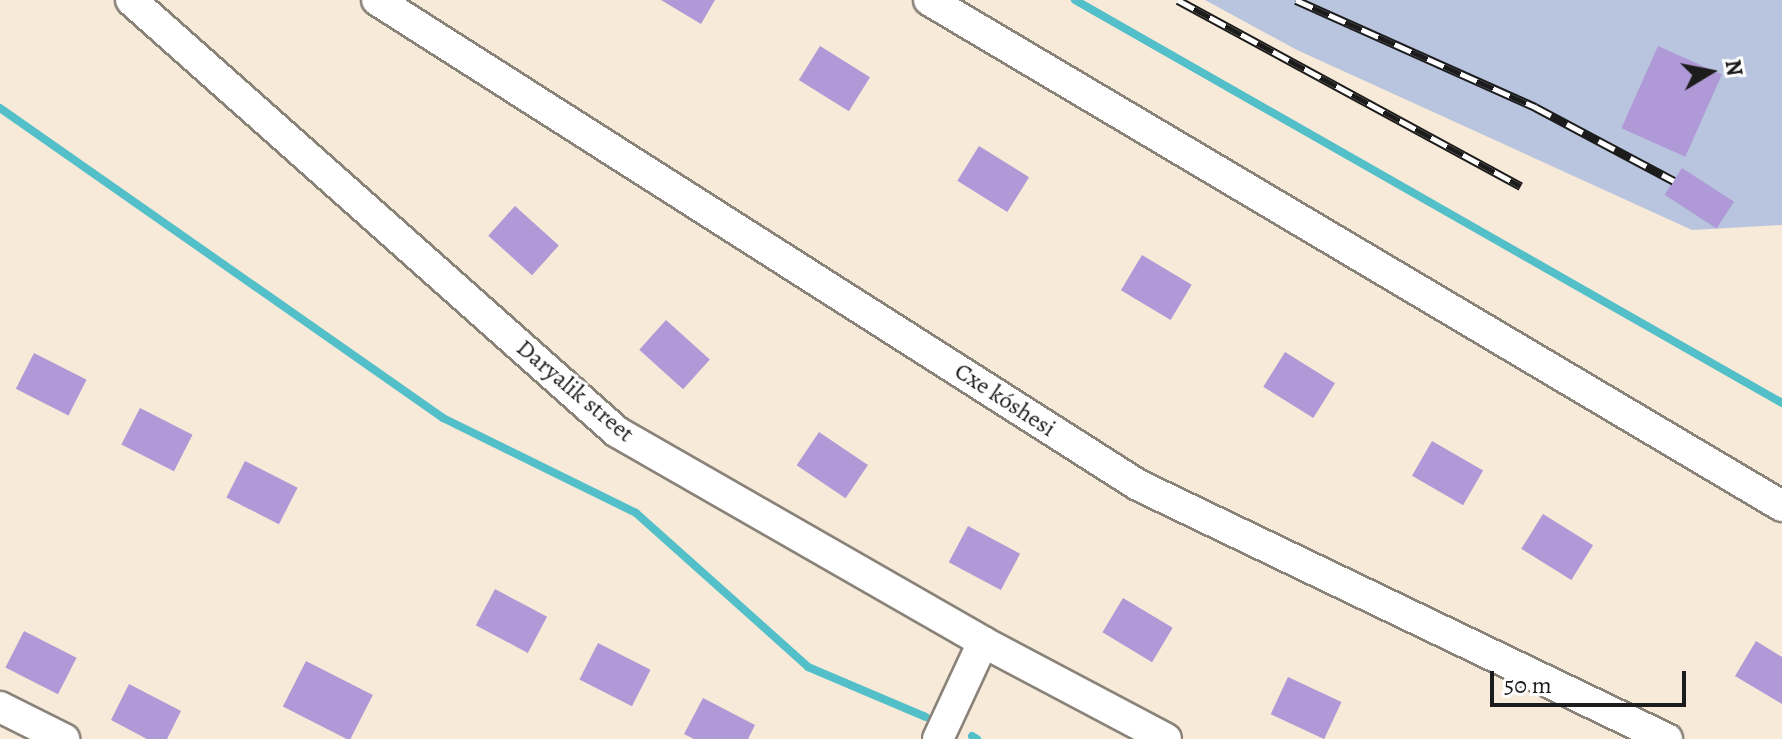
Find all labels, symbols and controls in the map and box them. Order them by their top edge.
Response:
north arrow [1670,32,1750,112]
text: N [1717,57,1750,78]
street label: Daryalik street [510,334,640,448]
street label: Cxe kóshesi [949,357,1061,443]
scale bar [1494,655,1690,705]
text: 50 m [1504,669,1552,701]

